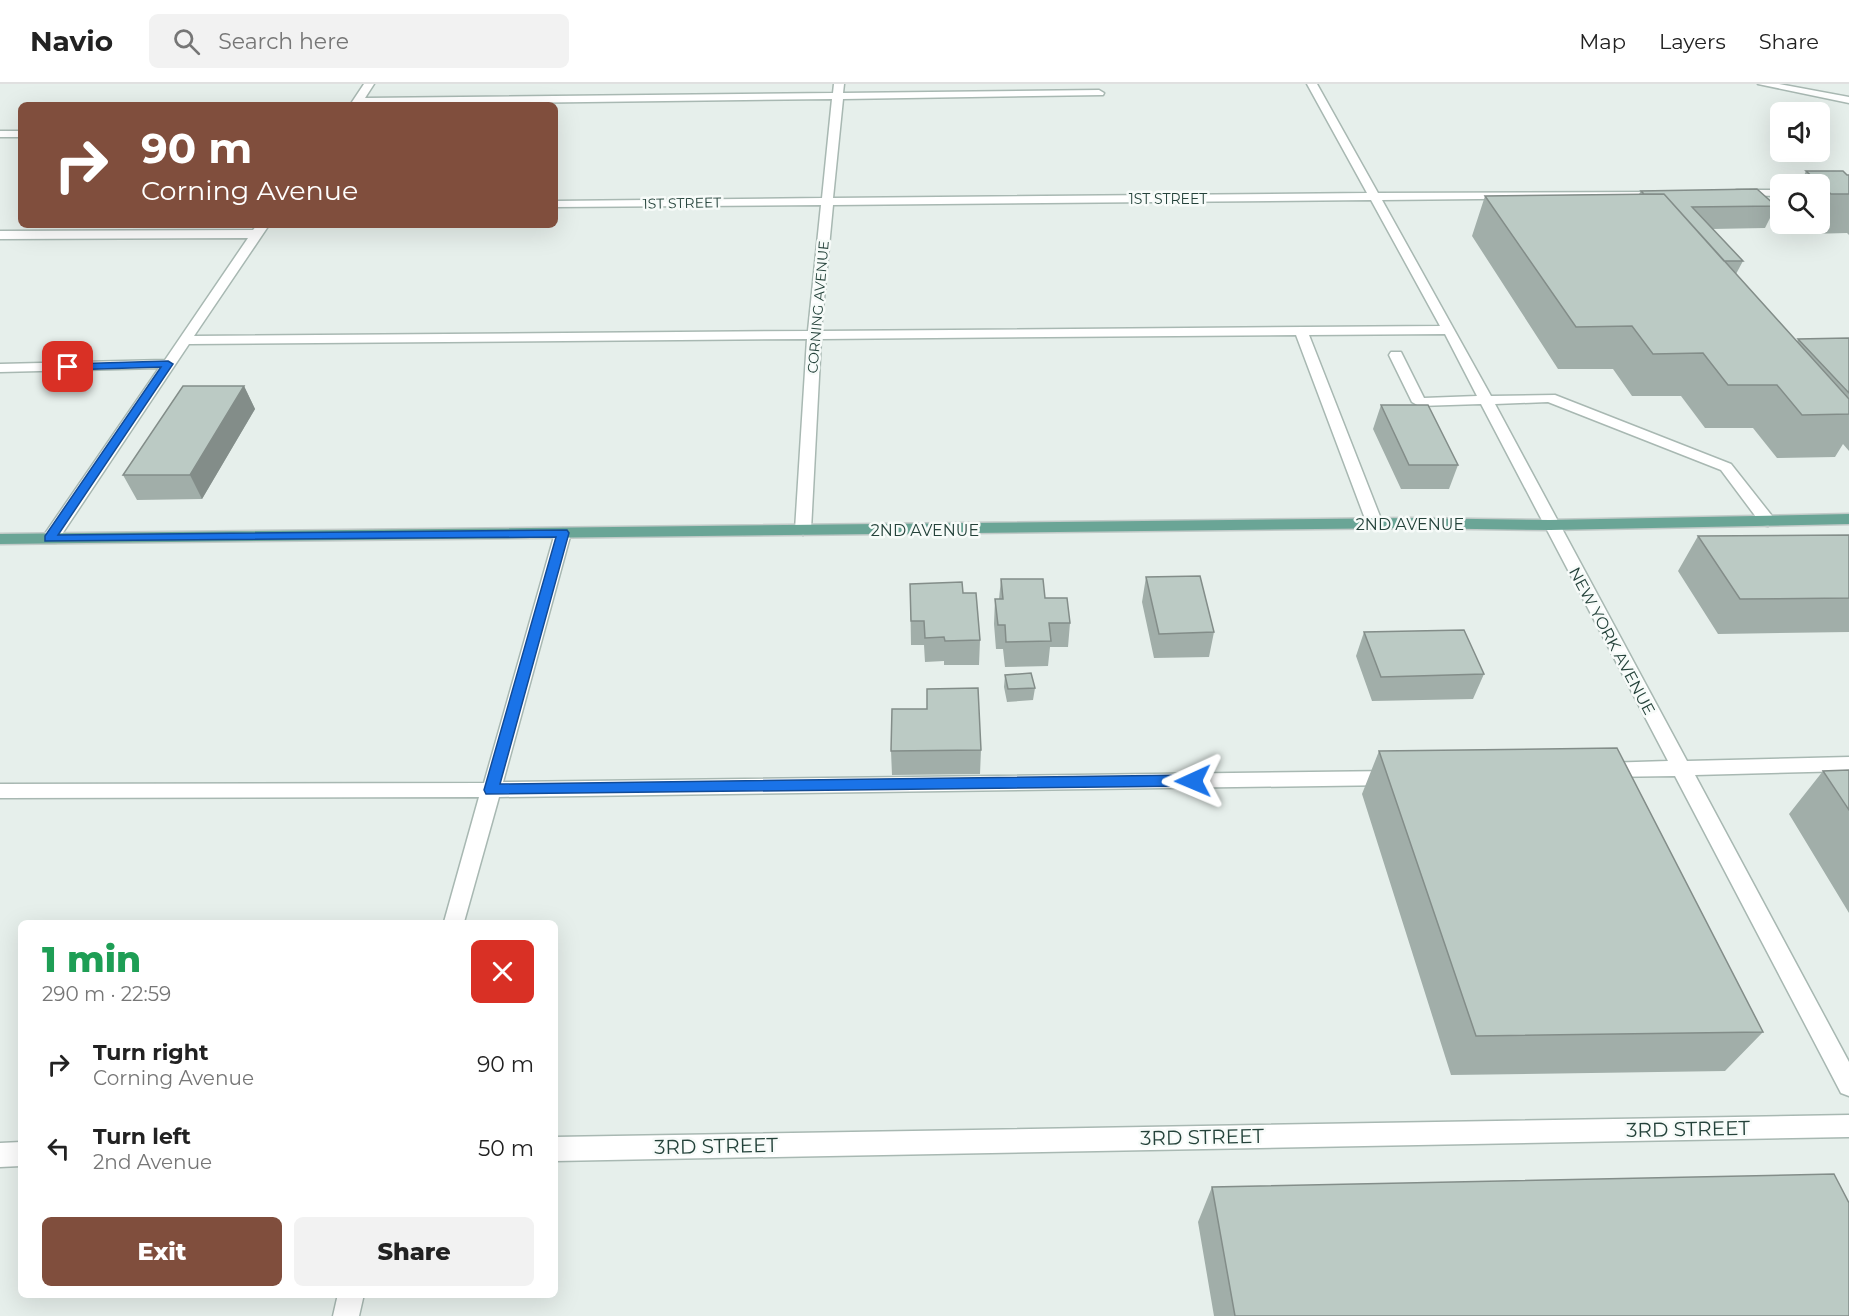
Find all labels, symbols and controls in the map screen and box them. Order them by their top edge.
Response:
search box [149,14,569,68]
text: Navio [30,24,113,58]
icon: search [170,25,203,58]
text: Search here [218,28,349,55]
text: Map [1579,29,1626,54]
text: Layers [1659,29,1726,54]
text: Share [1759,29,1819,54]
map controls [1770,102,1830,234]
button: sound [1770,102,1830,162]
text: 90 m [141,122,252,174]
icon: right [42,126,120,204]
text: Corning Avenue [141,174,358,207]
button: search [1770,174,1830,234]
street label: 1ST STREET [1129,190,1207,208]
street label: 1ST STREET [643,193,721,213]
street label: CORNING AVENUE [803,240,833,374]
pin [42,341,93,392]
icon: arrive [51,350,84,383]
street label: 2ND AVENUE [1356,515,1464,534]
street label: 2ND AVENUE [871,521,979,540]
street label: NEW YORK AVENUE [1565,564,1659,718]
position arrow [1161,749,1225,813]
text: 1 min [42,937,141,981]
button: close [471,940,534,1003]
text: 290 m · 22:59 [42,982,171,1006]
text: Turn right [93,1039,208,1066]
icon: right [42,1048,75,1081]
text: 90 m [477,1051,534,1078]
text: Corning Avenue [93,1066,254,1090]
street label: 3RD STREET [1626,1116,1751,1142]
text: Turn left [93,1123,191,1150]
street label: 3RD STREET [1140,1124,1265,1150]
icon: left [42,1132,75,1165]
street label: 3RD STREET [654,1133,779,1159]
text: 50 m [478,1135,534,1162]
text: 2nd Avenue [93,1150,212,1174]
button: Exit [42,1217,282,1286]
button: Share [294,1217,534,1286]

